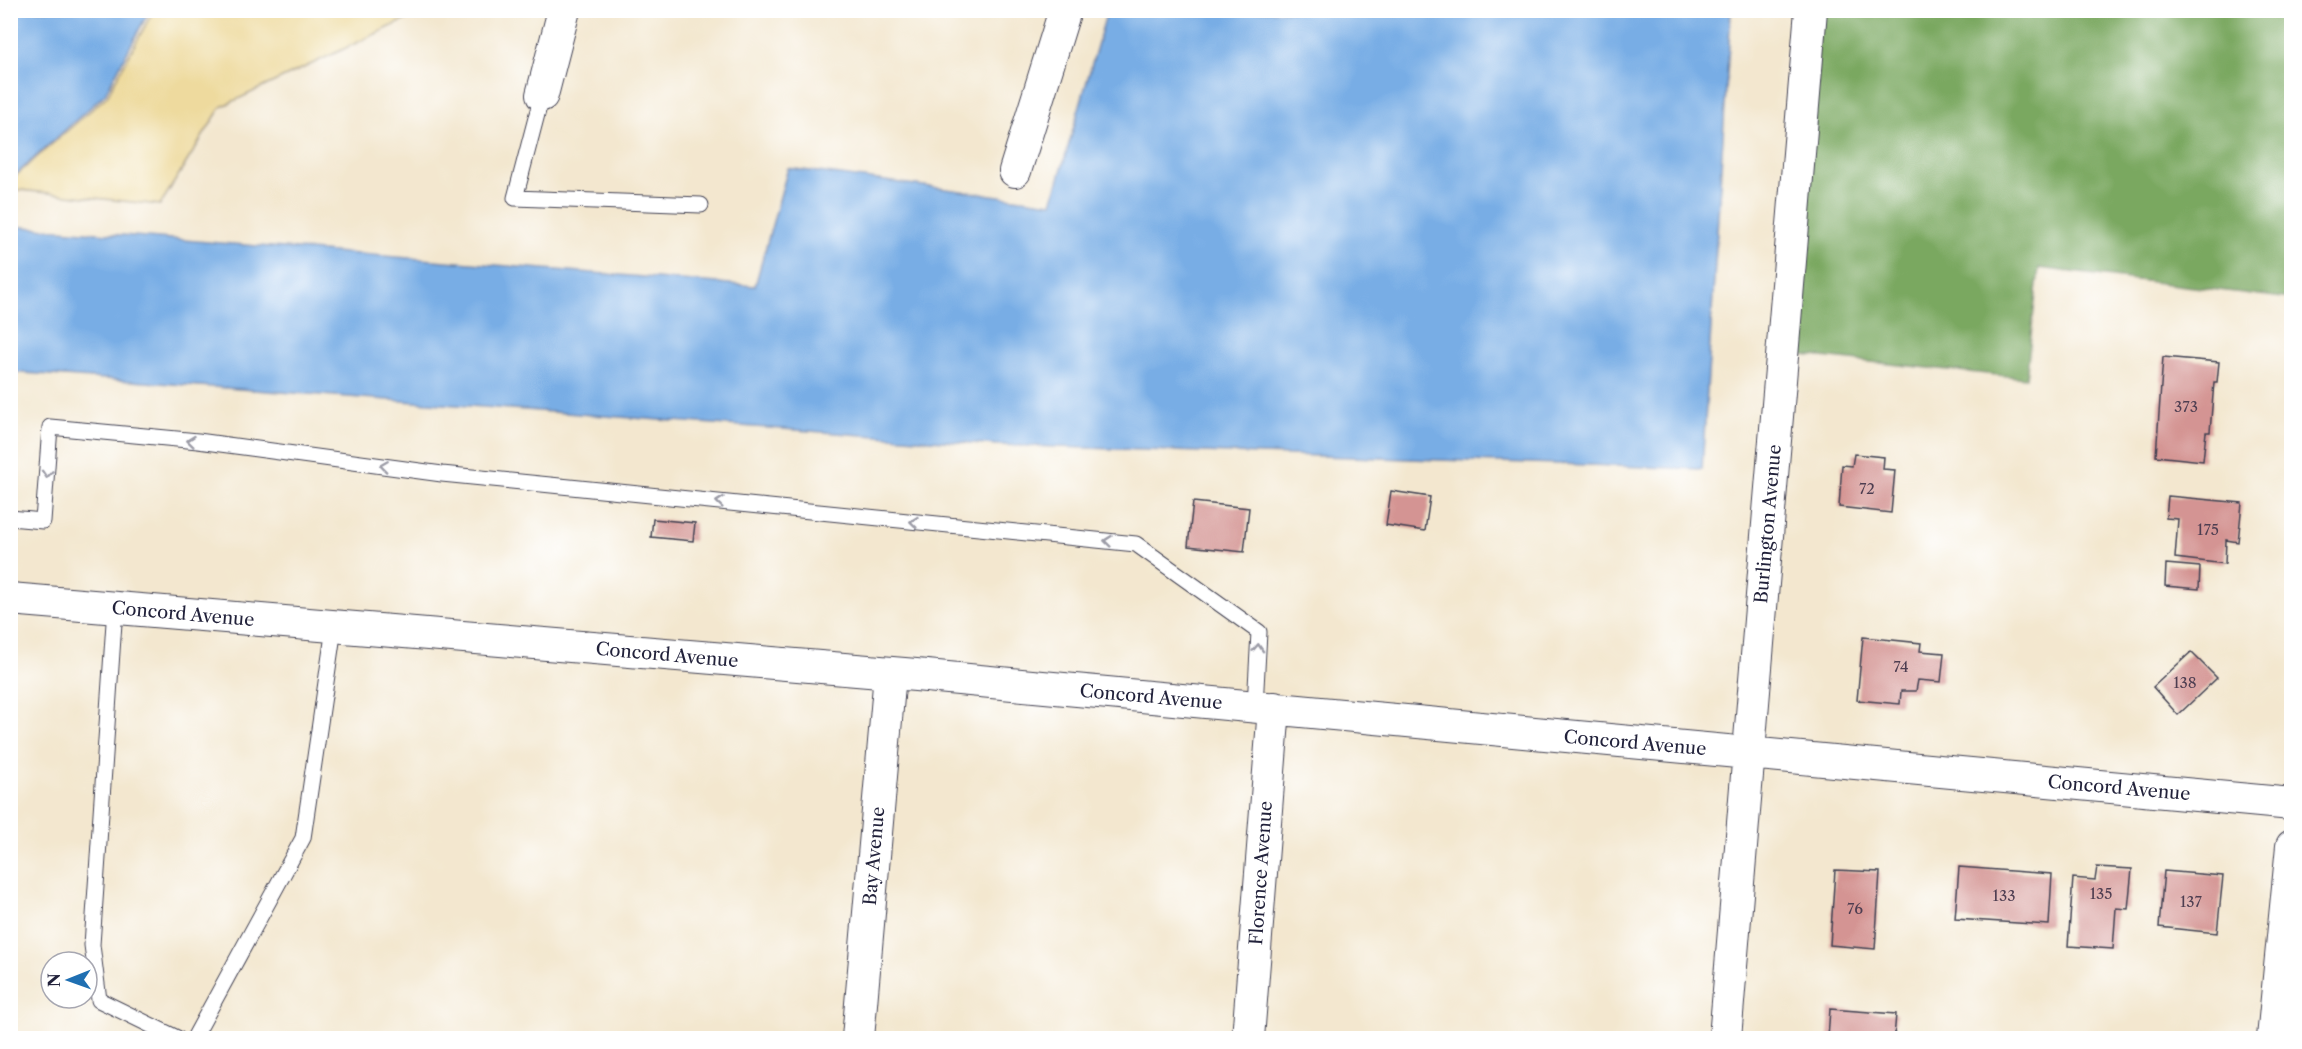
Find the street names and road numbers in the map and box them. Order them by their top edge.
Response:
street label: Burlington Avenue [1750,444,1786,604]
street label: Concord Avenue [111,597,255,631]
street label: Concord Avenue [595,638,739,672]
street label: Concord Avenue [1079,680,1223,714]
street label: Concord Avenue [1563,726,1707,760]
street label: Concord Avenue [2047,771,2191,805]
street label: Florence Avenue [1245,800,1277,946]
street label: Bay Avenue [859,806,889,906]

